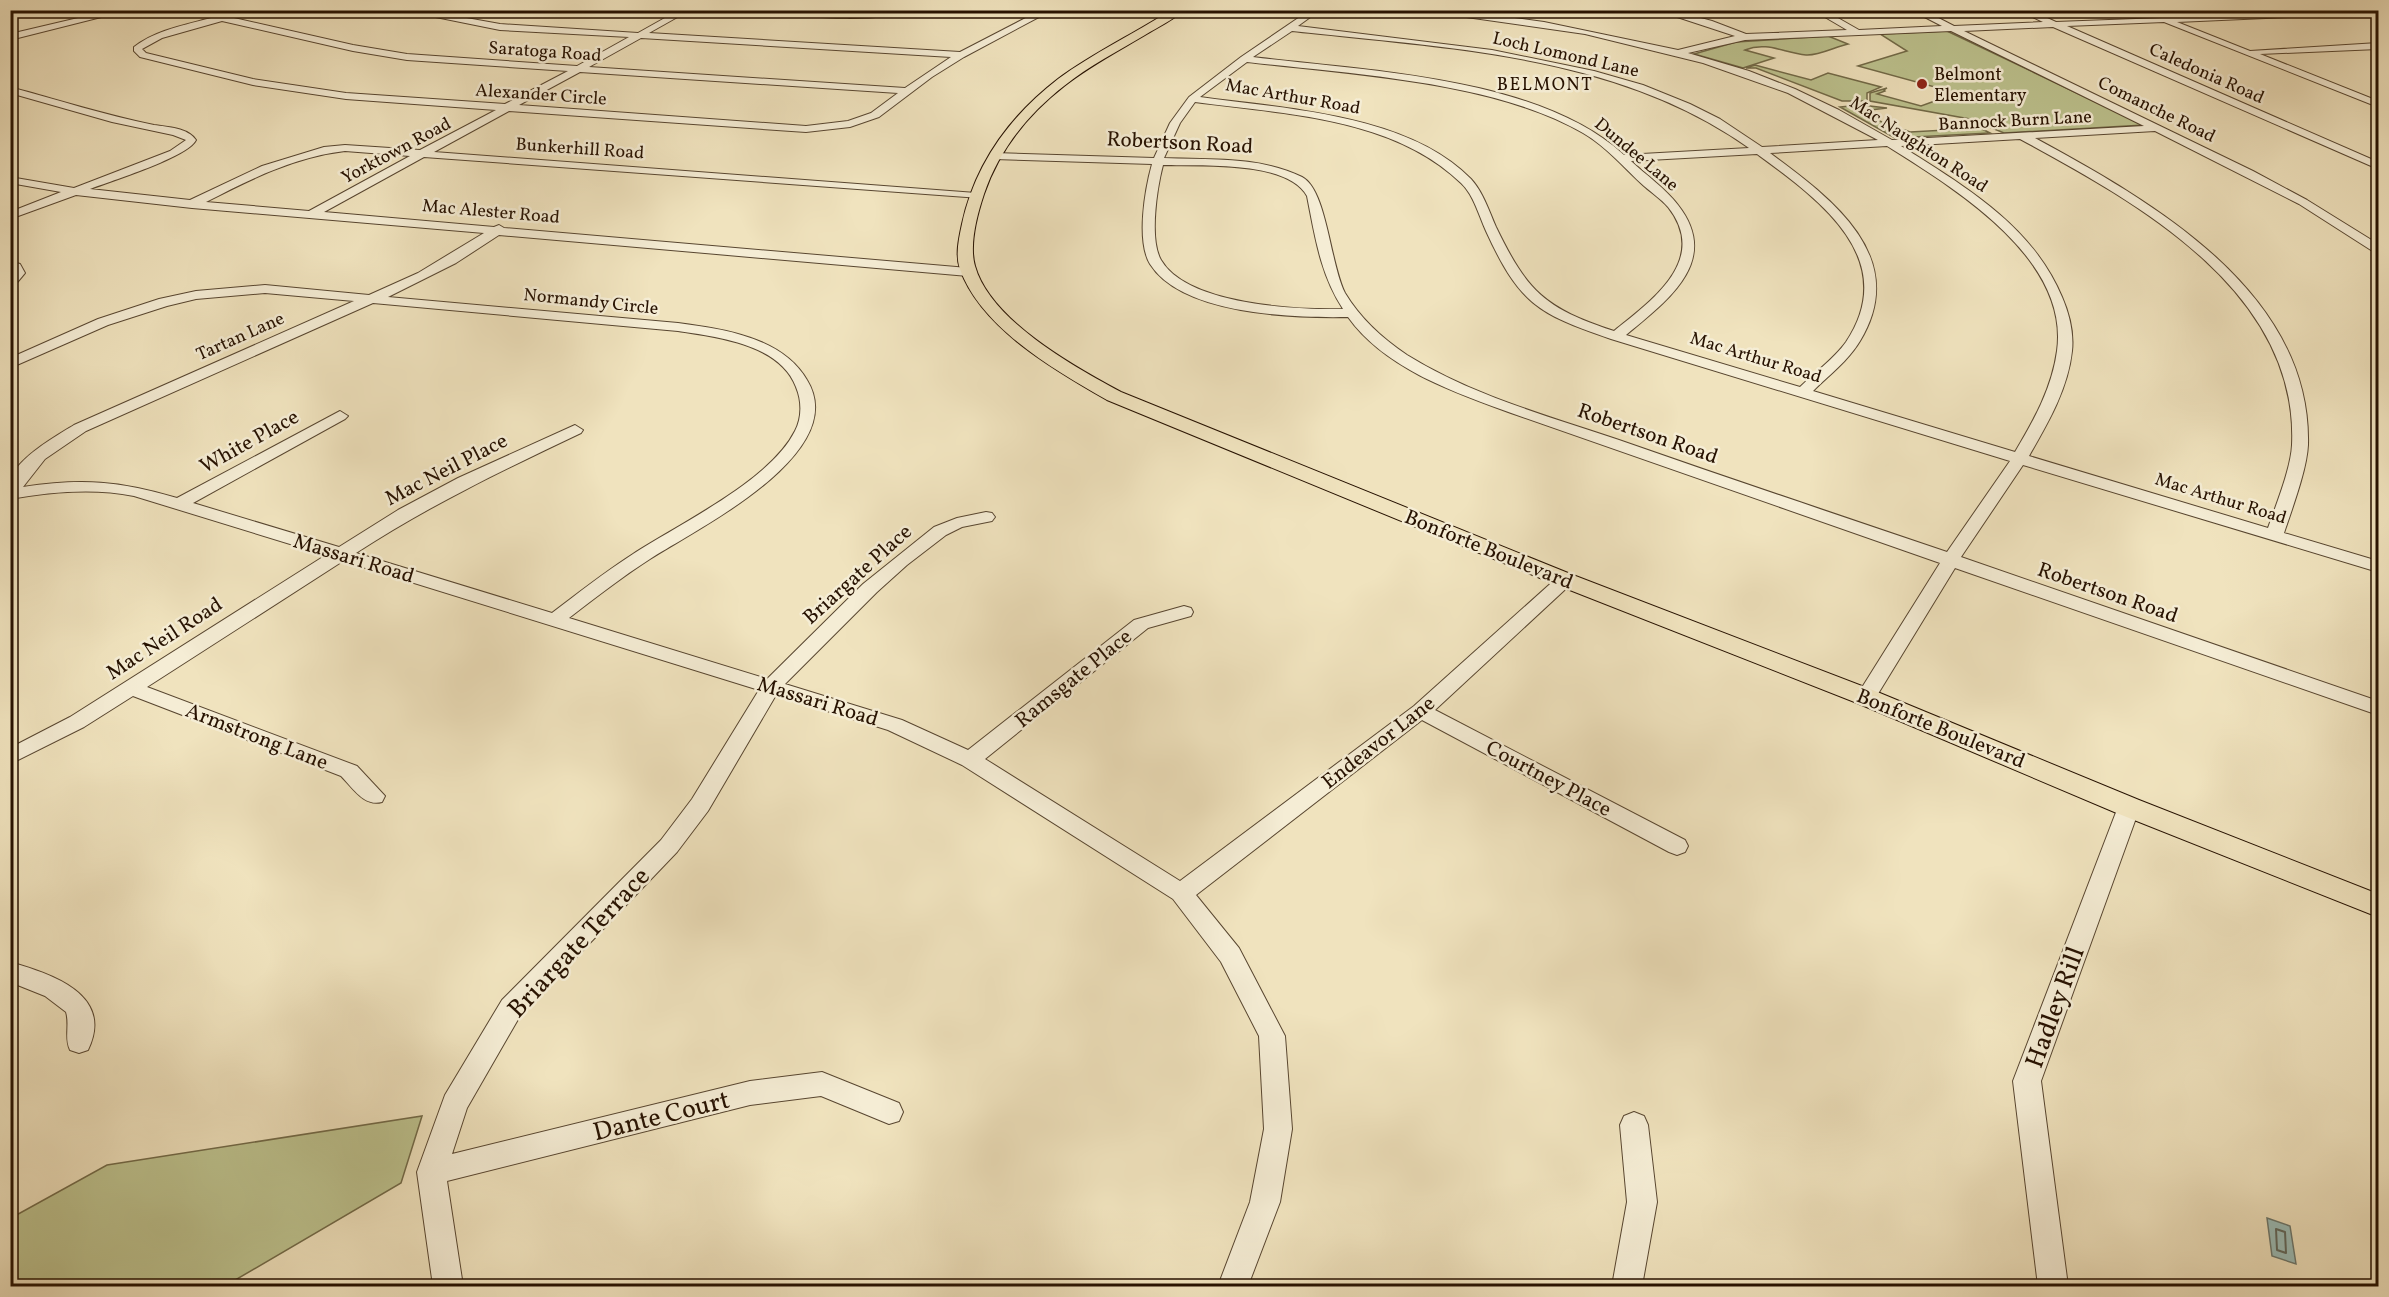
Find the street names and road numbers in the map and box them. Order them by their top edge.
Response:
street label: Loch Lomond Lane [1490,26,1641,84]
street label: Saratoga Road [488,36,602,69]
street label: Caledonia Road [2145,38,2268,111]
street label: Comanche Road [2093,71,2219,150]
street label: Mac Arthur Road [1223,73,1362,122]
street label: Alexander Circle [474,78,607,113]
street label: Mac Naughton Road [1844,91,1992,199]
street label: Bannock Burn Lane [1938,105,2093,138]
street label: Yorktown Road [337,112,456,191]
street label: Dundee Lane [1588,112,1684,198]
street label: Robertson Road [1106,125,1254,162]
street label: Bunkerhill Road [515,133,645,166]
street label: Mac Alester Road [421,194,561,231]
street label: Normandy Circle [522,283,659,322]
street label: Tartan Lane [193,307,289,368]
street label: Mac Arthur Road [1687,327,1825,390]
street label: Robertson Road [1573,397,1722,472]
street label: White Place [195,403,305,481]
street label: Mac Neil Place [380,427,513,514]
street label: Mac Arthur Road [2152,468,2290,531]
street label: Bonforte Boulevard [1400,503,1577,597]
street label: Briargate Place [797,518,919,632]
street label: Massari Road [289,527,418,592]
street label: Robertson Road [2033,556,2182,631]
street label: Mac Neil Road [101,591,229,688]
street label: Ramsgate Place [1009,623,1139,735]
street label: Massari Road [753,670,882,735]
street label: Bonforte Boulevard [1852,682,2029,776]
street label: Endeavor Lane [1316,690,1442,797]
street label: Armstrong Lane [181,697,332,778]
street label: Courtney Place [1480,734,1616,825]
street label: Briargate Terrace [500,860,659,1027]
street label: Hadley Rill [2017,942,2094,1073]
street label: Dante Court [590,1083,733,1151]

